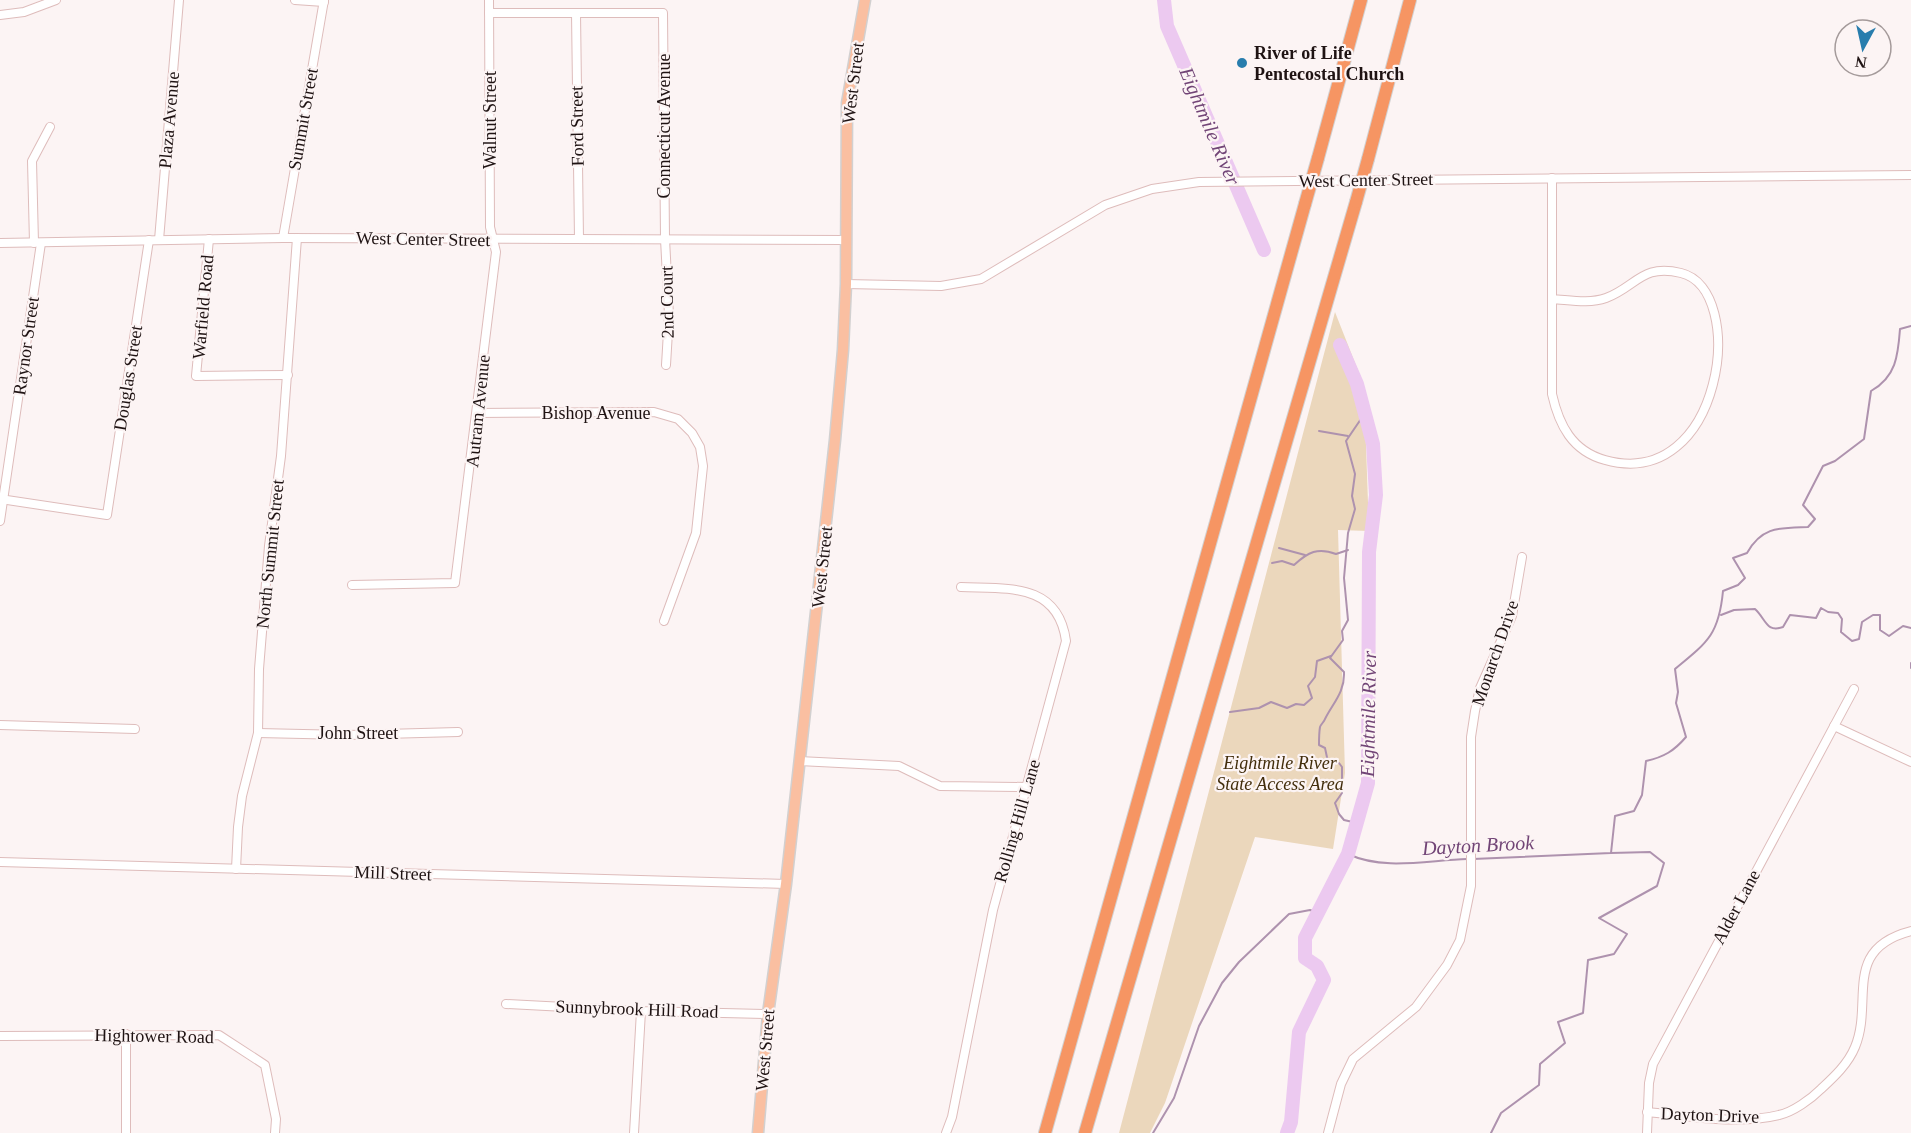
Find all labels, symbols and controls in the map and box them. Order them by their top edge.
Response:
north arrow [1833,18,1893,78]
street label: West Street [838,41,868,125]
place label: River of Life Pentecostal Church [1254,43,1404,84]
street label: Connecticut Avenue [654,53,674,199]
text: N [1854,53,1868,72]
marker: River of Life Pentecostal Church [1235,56,1249,70]
water label: Eightmile River [1174,63,1245,189]
street label: Summit Street [284,66,322,172]
street label: Plaza Avenue [155,71,183,169]
street label: Walnut Street [480,71,500,169]
street label: Ford Street [566,86,588,166]
street label: West Center Street [1299,169,1433,191]
street label: West Center Street [356,228,490,250]
street label: Warfield Road [188,254,218,360]
street label: 2nd Court [656,266,678,338]
street label: Raynor Street [9,295,43,397]
street label: Douglas Street [110,324,146,432]
street label: Autram Avenue [462,354,494,468]
street label: Bishop Avenue [541,403,651,423]
street label: North Summit Street [252,478,288,630]
street label: West Street [808,525,836,609]
street label: Monarch Drive [1468,598,1522,708]
water label: Eightmile River [1356,651,1381,778]
street label: John Street [318,723,398,743]
park label: Eightmile River State Access Area [1216,753,1344,794]
street label: Rolling Hill Lane [990,757,1044,885]
water label: Dayton Brook [1420,831,1536,860]
street label: Mill Street [354,862,432,884]
street label: Alder Lane [1708,866,1764,948]
street label: Sunnybrook Hill Road [555,996,719,1022]
street label: West Street [751,1008,779,1092]
street label: Hightower Road [94,1025,214,1047]
street label: Dayton Drive [1660,1103,1760,1127]

